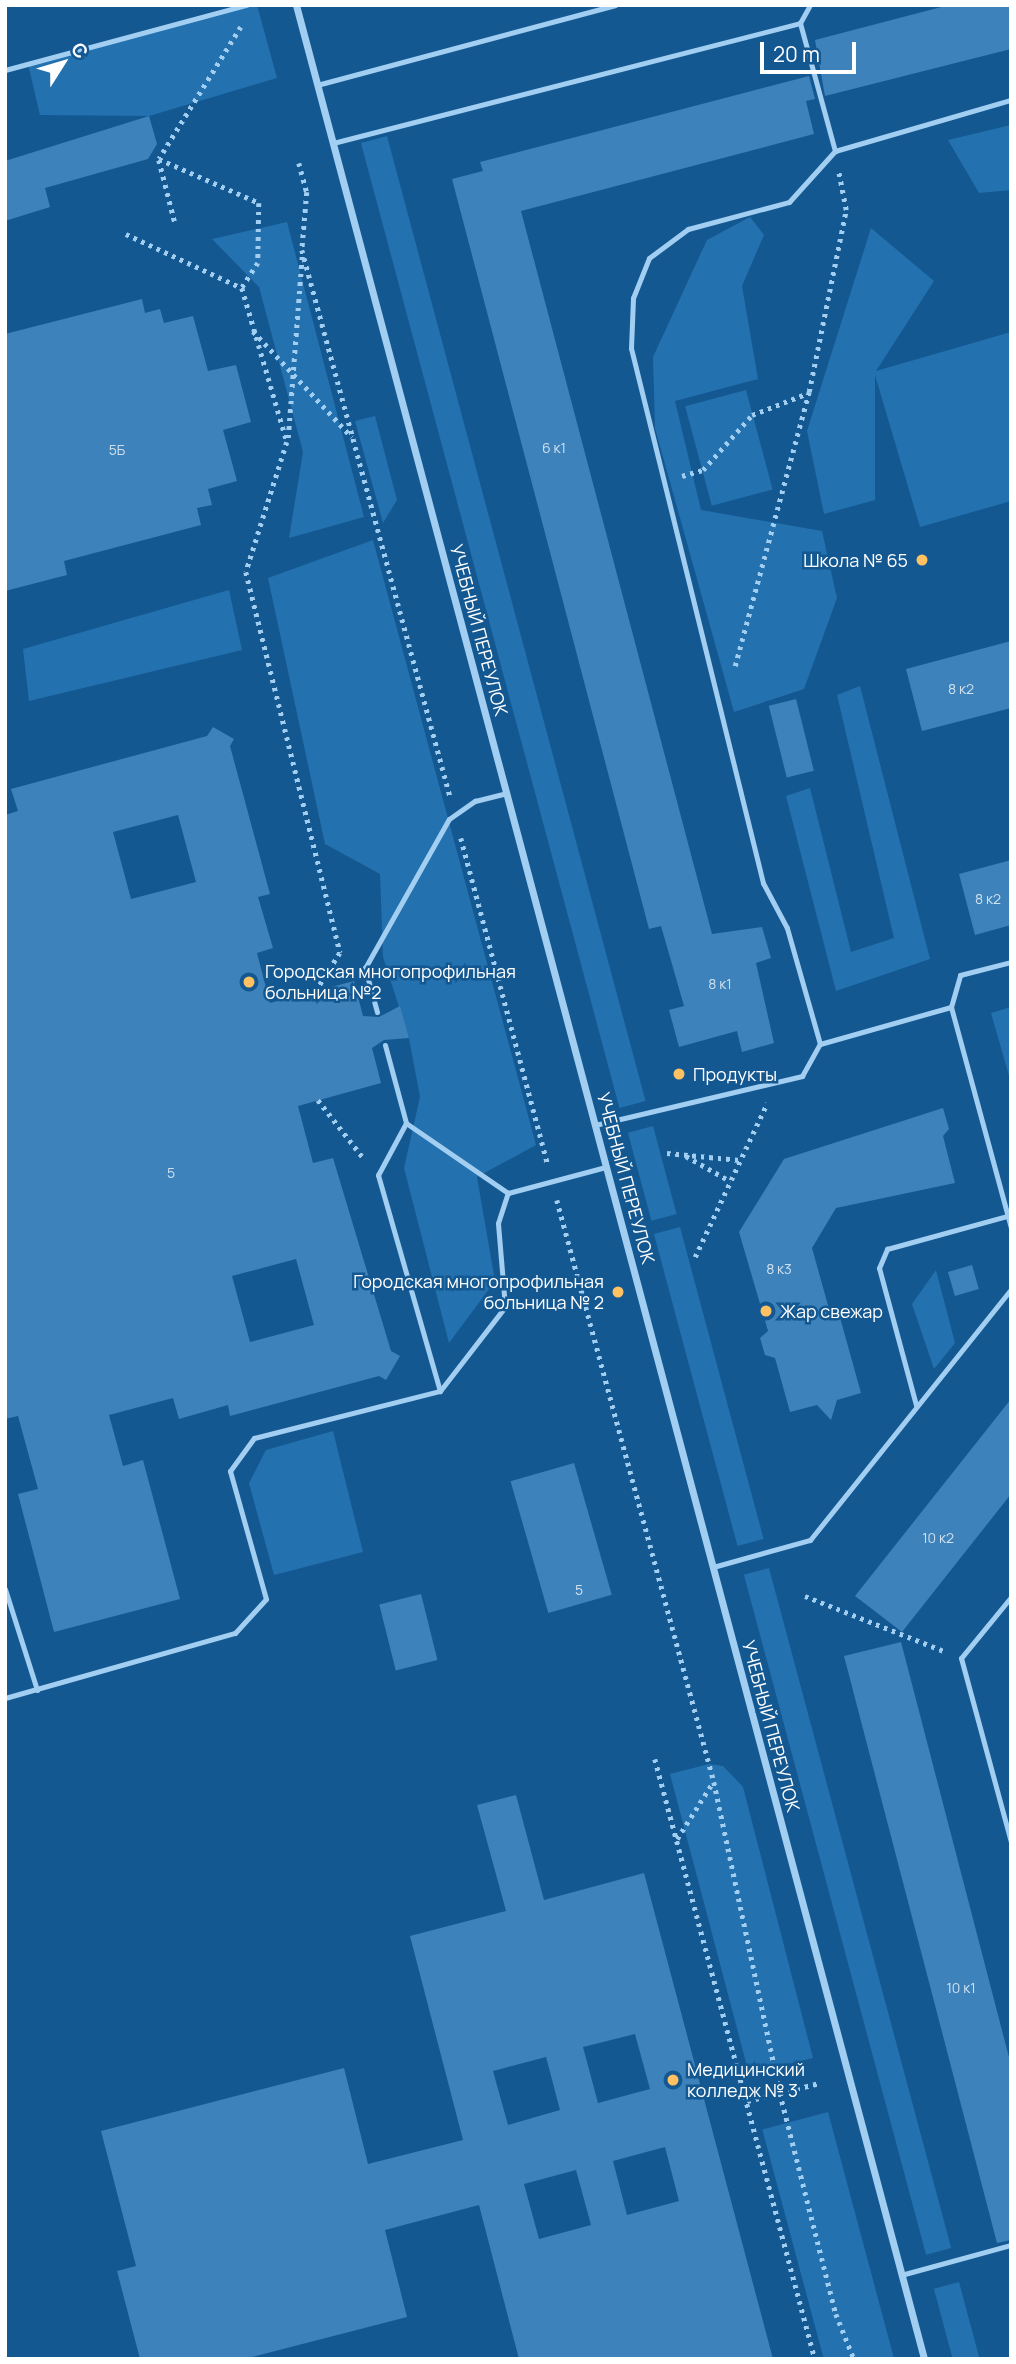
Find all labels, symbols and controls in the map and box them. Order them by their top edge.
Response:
north arrow [28,28,98,98]
scale bar [764,28,860,72]
text: С [65,37,94,64]
text: 20 m [773,40,820,68]
house number: 6 к1 [542,440,566,456]
house number: 5Б [109,442,125,458]
street label: УЧЕБНЫЙ ПЕРЕУЛОК [446,542,512,718]
place label: Школа № 65 [803,549,908,571]
marker: Школа № 65 [914,552,930,568]
house number: 8 к2 [948,681,974,697]
house number: 8 к2 [975,891,1001,907]
place label: Городская многопрофильная больница №2 [265,961,516,1004]
marker: Городская многопрофильная больница №2 [239,972,259,992]
house number: 8 к1 [708,976,732,992]
place label: Продукты [693,1063,777,1085]
marker: Продукты [671,1066,687,1082]
street label: УЧЕБНЫЙ ПЕРЕУЛОК [593,1090,659,1266]
house number: 5 [167,1165,175,1181]
house number: 8 к3 [766,1261,792,1277]
place label: Городская многопрофильная больница № 2 [353,1271,604,1314]
marker: Городская многопрофильная больница № 2 [610,1284,626,1300]
place label: Жар свежар [780,1300,883,1322]
marker: Жар свежар [758,1303,774,1319]
house number: 10 к2 [922,1530,954,1546]
house number: 5 [575,1582,583,1598]
street label: УЧЕБНЫЙ ПЕРЕУЛОК [738,1638,804,1814]
house number: 10 к1 [946,1980,976,1996]
place label: Медицинский колледж № 3 [687,2059,805,2102]
marker: Медицинский колледж № 3 [665,2072,681,2088]

